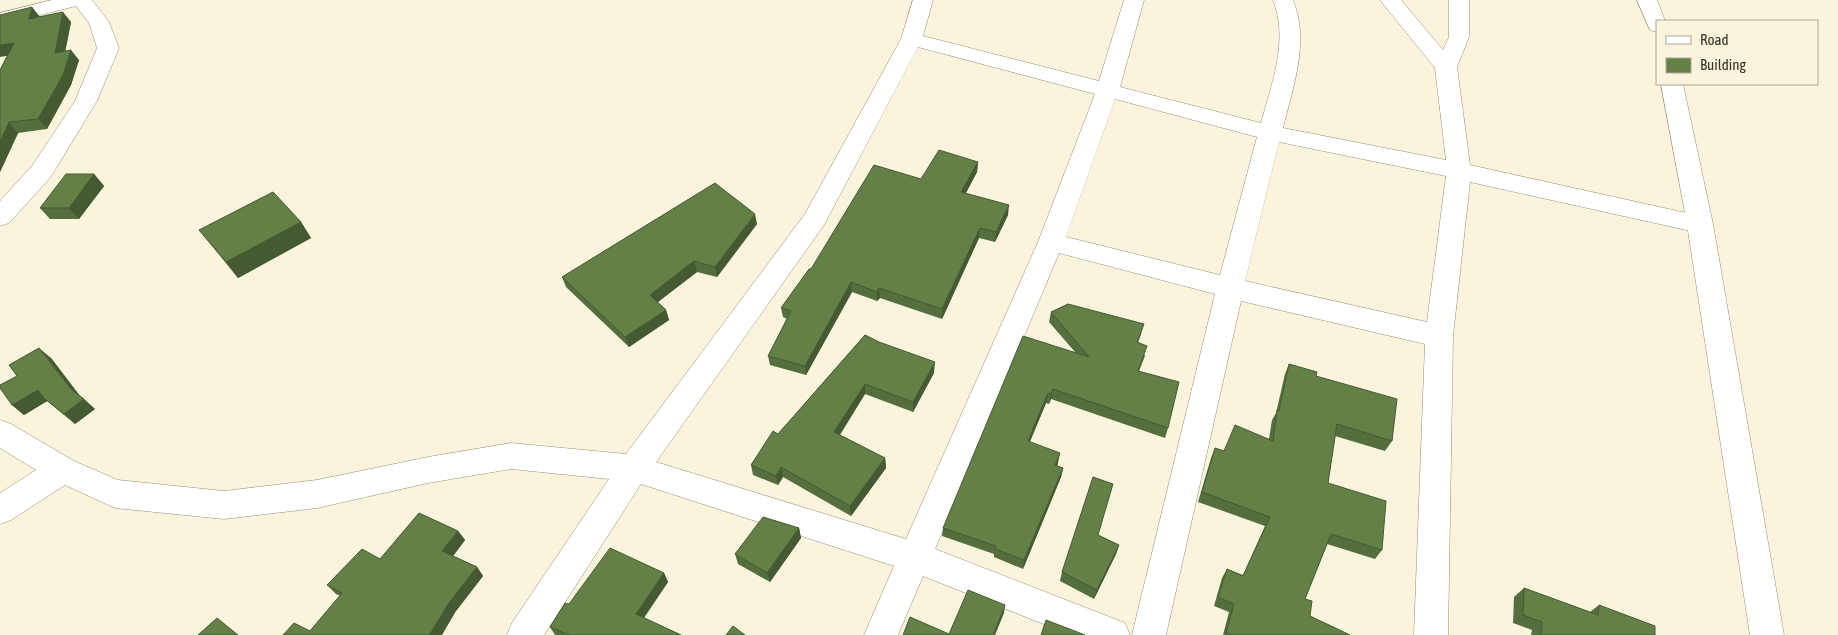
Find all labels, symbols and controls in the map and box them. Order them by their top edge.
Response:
legend [1656,20,1818,85]
text: Road [1700,31,1729,48]
text: Building [1700,56,1746,73]

